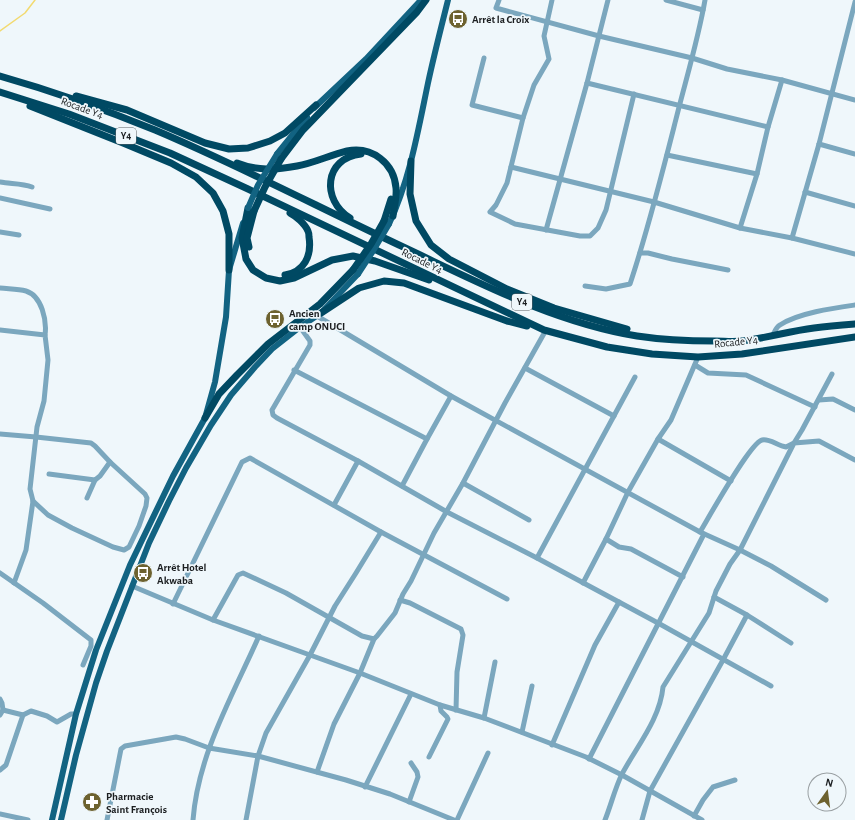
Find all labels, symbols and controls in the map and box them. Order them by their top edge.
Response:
bus stop icon: Arrêt la Croix [447,8,469,30]
place label: Arrêt la Croix [472,14,529,25]
street label: Rocade Y4 [59,95,105,121]
road number: Y4 [116,128,136,144]
street label: Rocade Y4 [400,246,444,276]
road number: Y4 [512,294,532,310]
bus stop icon: Ancien camp ONUCI [264,308,286,330]
place label: Ancien camp ONUCI [289,308,345,332]
street label: Rocade Y4 [714,334,758,350]
bus stop icon: Arrêt Hotel Akwaba [132,562,154,584]
place label: Arrêt Hotel Akwaba [157,562,206,586]
north arrow [807,772,847,812]
text: N [824,777,834,789]
pharmacy icon: Pharmacie Saint François [81,791,103,813]
place label: Pharmacie Saint François [106,791,167,815]

